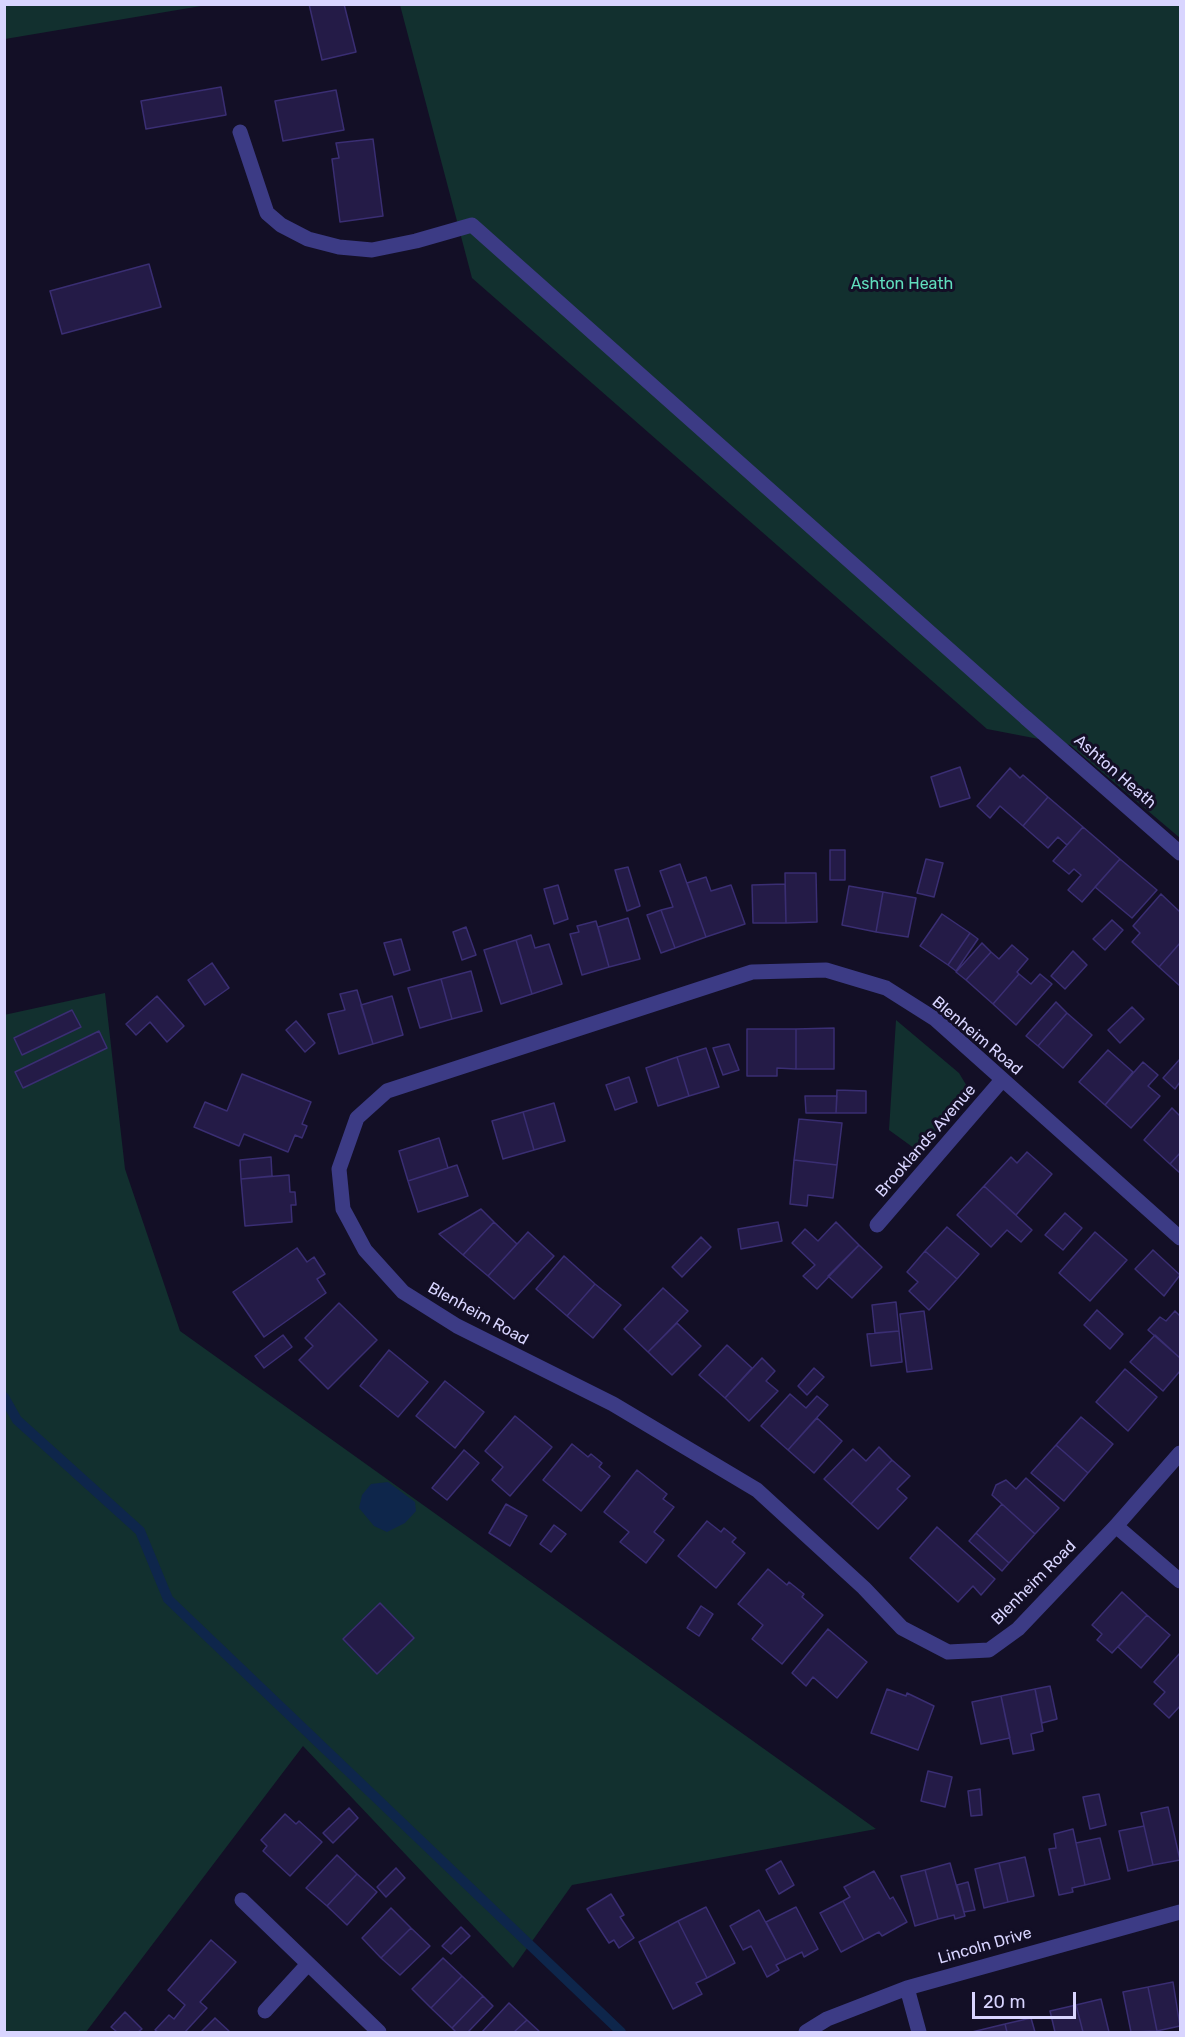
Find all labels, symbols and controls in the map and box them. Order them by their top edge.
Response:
park label: Ashton Heath [851,274,953,294]
street label: Ashton Heath [1070,731,1160,813]
street label: Blenheim Road [928,993,1026,1079]
street label: Brooklands Avenue [872,1081,980,1201]
street label: Blenheim Road [424,1278,532,1350]
street label: Blenheim Road [988,1537,1080,1629]
street label: Lincoln Drive [936,1923,1034,1969]
scale bar [975,1980,1078,2018]
text: 20 m [983,1991,1025,2013]

